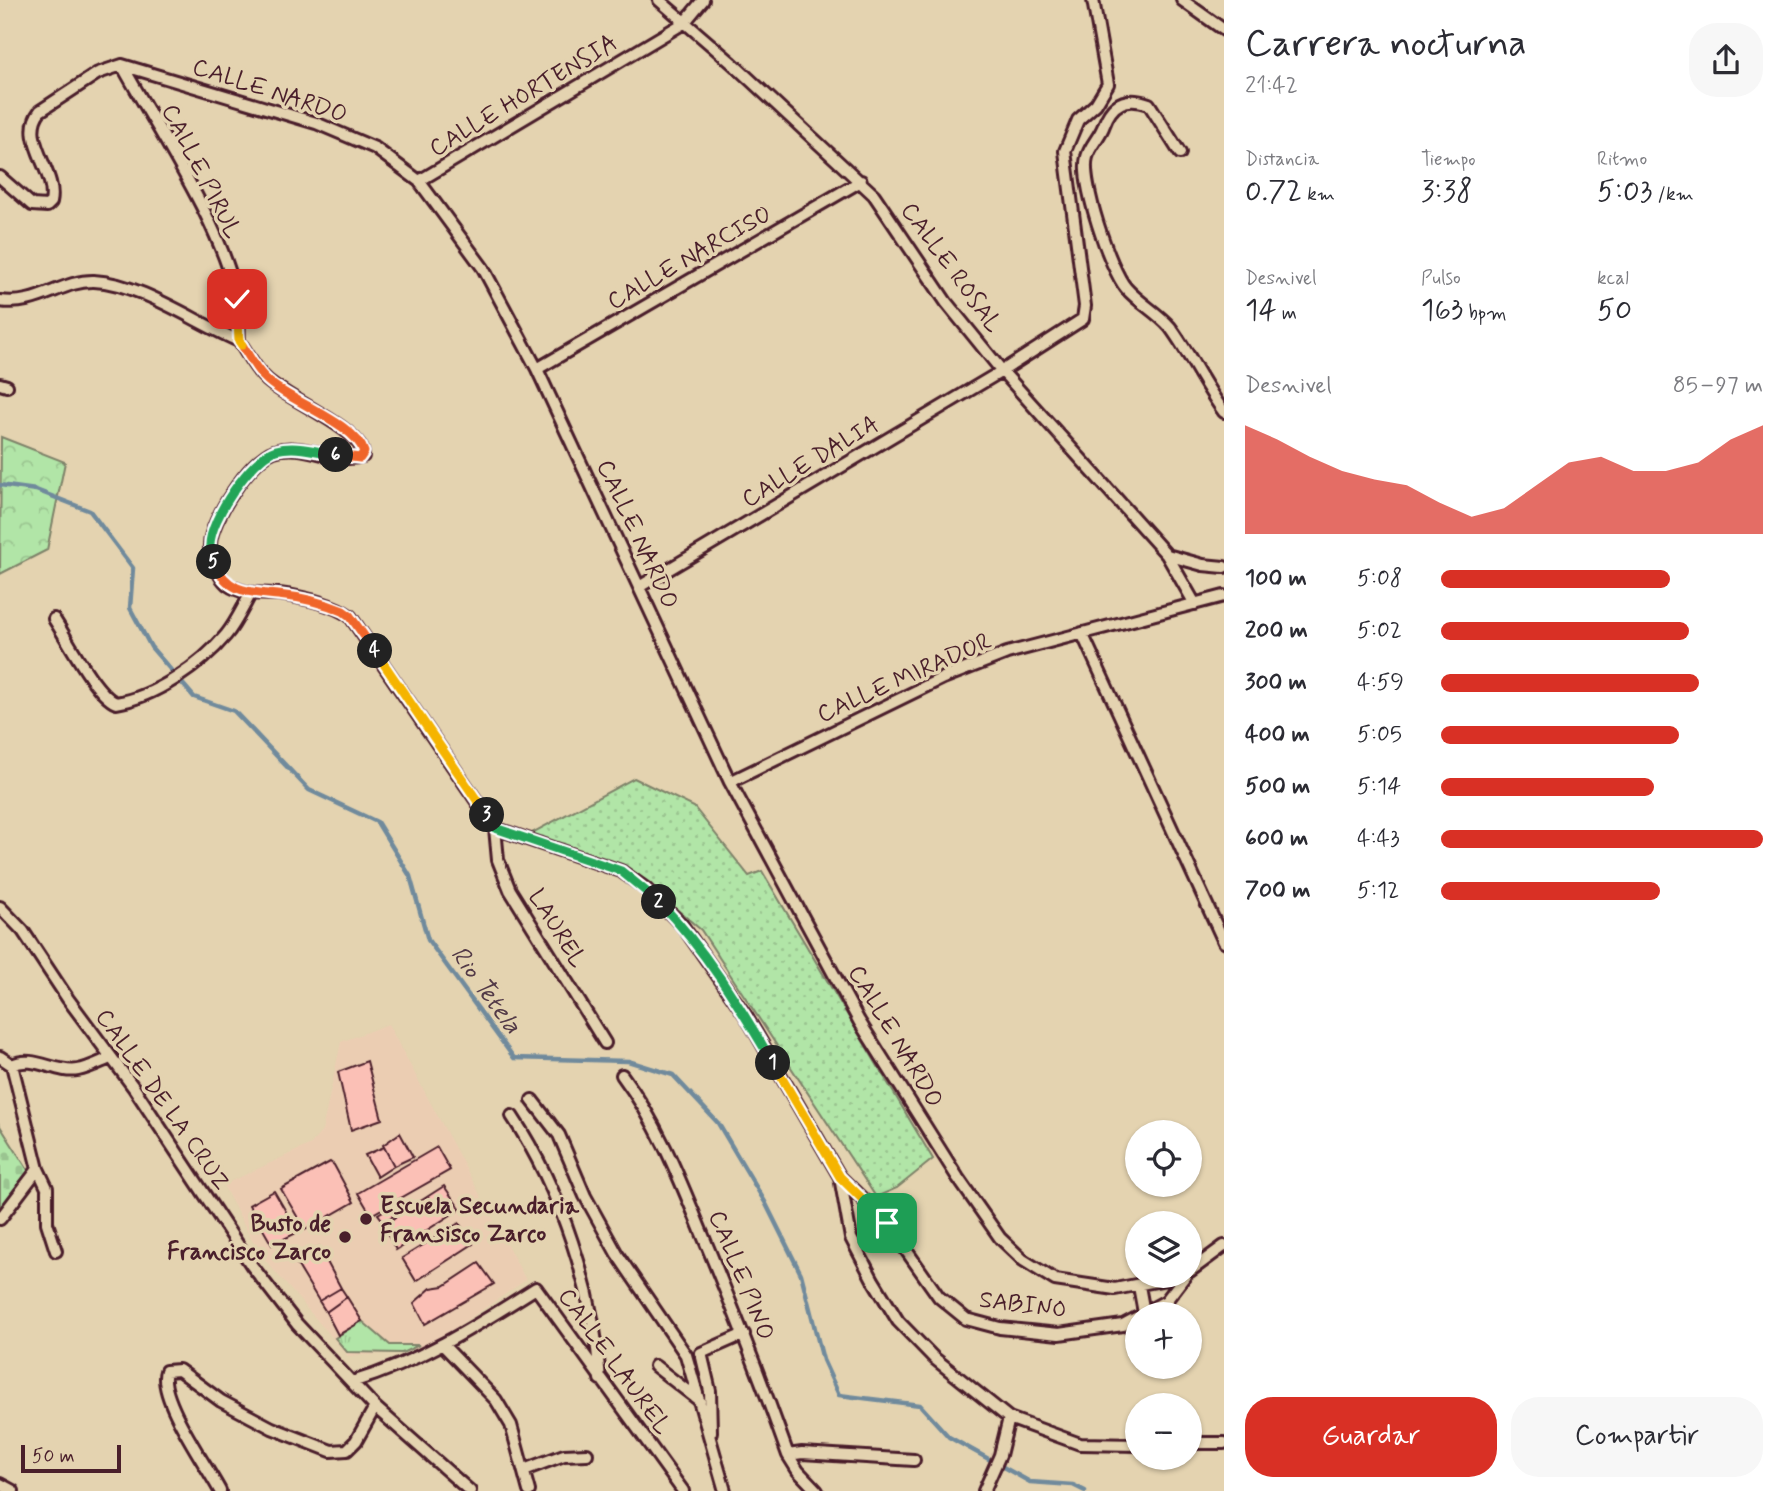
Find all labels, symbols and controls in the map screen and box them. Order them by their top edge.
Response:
text: Carrera nocturna [1245,20,1527,69]
button: share [1689,23,1763,97]
street label: CALLE HORTENSIA [424,28,624,165]
street label: CALLE NARDO [188,52,351,131]
text: 21:42 [1245,71,1298,101]
street label: CALLE PIRUL [153,99,248,244]
text: Distancia [1245,147,1319,172]
text: Tiempo [1421,147,1476,172]
text: Ritmo [1597,147,1647,172]
text: 0.72 [1245,172,1302,211]
text: 3:38 [1421,172,1473,211]
text: 5:03 [1597,172,1652,211]
text: km [1302,182,1335,207]
text: /km [1652,182,1694,207]
street label: CALLE ROSAL [893,196,1009,339]
street label: CALLE NARCISO [602,199,777,318]
text: Desnivel [1245,266,1317,291]
text: Pulso [1421,266,1461,291]
text: kcal [1597,266,1629,291]
pin [207,269,267,329]
icon: check [218,280,256,318]
text: 14 [1245,291,1277,330]
text: 163 [1421,291,1463,330]
text: 50 [1597,291,1632,330]
text: m [1277,301,1297,326]
text: bpm [1463,301,1507,326]
text: Desnivel [1245,371,1332,401]
text: 85–97 m [1673,371,1763,401]
street label: CALLE DALIA [736,409,885,515]
pin: 6 [318,438,354,472]
text: 6 [331,442,340,467]
street label: CALLE NARDO [589,455,685,614]
pin: 5 [196,544,232,580]
text: 5 [208,549,219,574]
text: 100 m [1245,564,1307,594]
text: 5:08 [1357,564,1402,594]
text: 200 m [1245,616,1308,646]
text: 5:02 [1357,616,1402,646]
street label: CALLE MIRADOR [813,626,997,731]
pin: 4 [358,634,392,668]
text: 4 [369,638,380,663]
text: 300 m [1245,668,1307,698]
text: 4:59 [1357,668,1404,698]
text: 400 m [1245,720,1310,750]
text: 5:05 [1357,720,1402,750]
text: 500 m [1245,772,1310,802]
text: 5:14 [1357,772,1401,802]
pin: 3 [470,798,504,832]
text: 3 [482,802,491,827]
text: 600 m [1245,824,1308,854]
text: 4:43 [1357,824,1400,854]
text: 700 m [1245,876,1310,906]
text: 5:12 [1357,876,1399,906]
street label: LAUREL [520,884,593,974]
pin: 2 [642,884,676,920]
text: 2 [654,889,663,914]
water label: Rio Tetela [442,939,529,1041]
street label: CALLE NARDO [840,960,949,1114]
street label: CALLE DE LA CRUZ [88,1003,236,1197]
pin: 1 [756,1046,790,1080]
text: 1 [768,1050,777,1075]
map controls [1125,1120,1202,1470]
button: locate [1125,1120,1202,1197]
place label: Escuela Secundaria Fransisco Zarco [380,1191,580,1250]
pin [857,1193,917,1253]
icon: arrive [868,1204,906,1242]
street label: CALLE PINO [701,1206,781,1345]
place label: Busto de Francisco Zarco [167,1209,331,1268]
marker: Escuela Secundaria Fransisco Zarco [358,1211,374,1227]
button: layers [1125,1211,1202,1288]
marker: Busto de Francisco Zarco [337,1229,353,1245]
street label: CALLE LAUREL [550,1282,677,1441]
street label: SABINO [977,1285,1068,1326]
button: + [1125,1302,1202,1379]
button: − [1125,1393,1202,1470]
button: Guardar [1245,1397,1497,1477]
button: Compartir [1511,1397,1763,1477]
scale bar [21,1442,121,1474]
text: 50 m [32,1444,75,1469]

